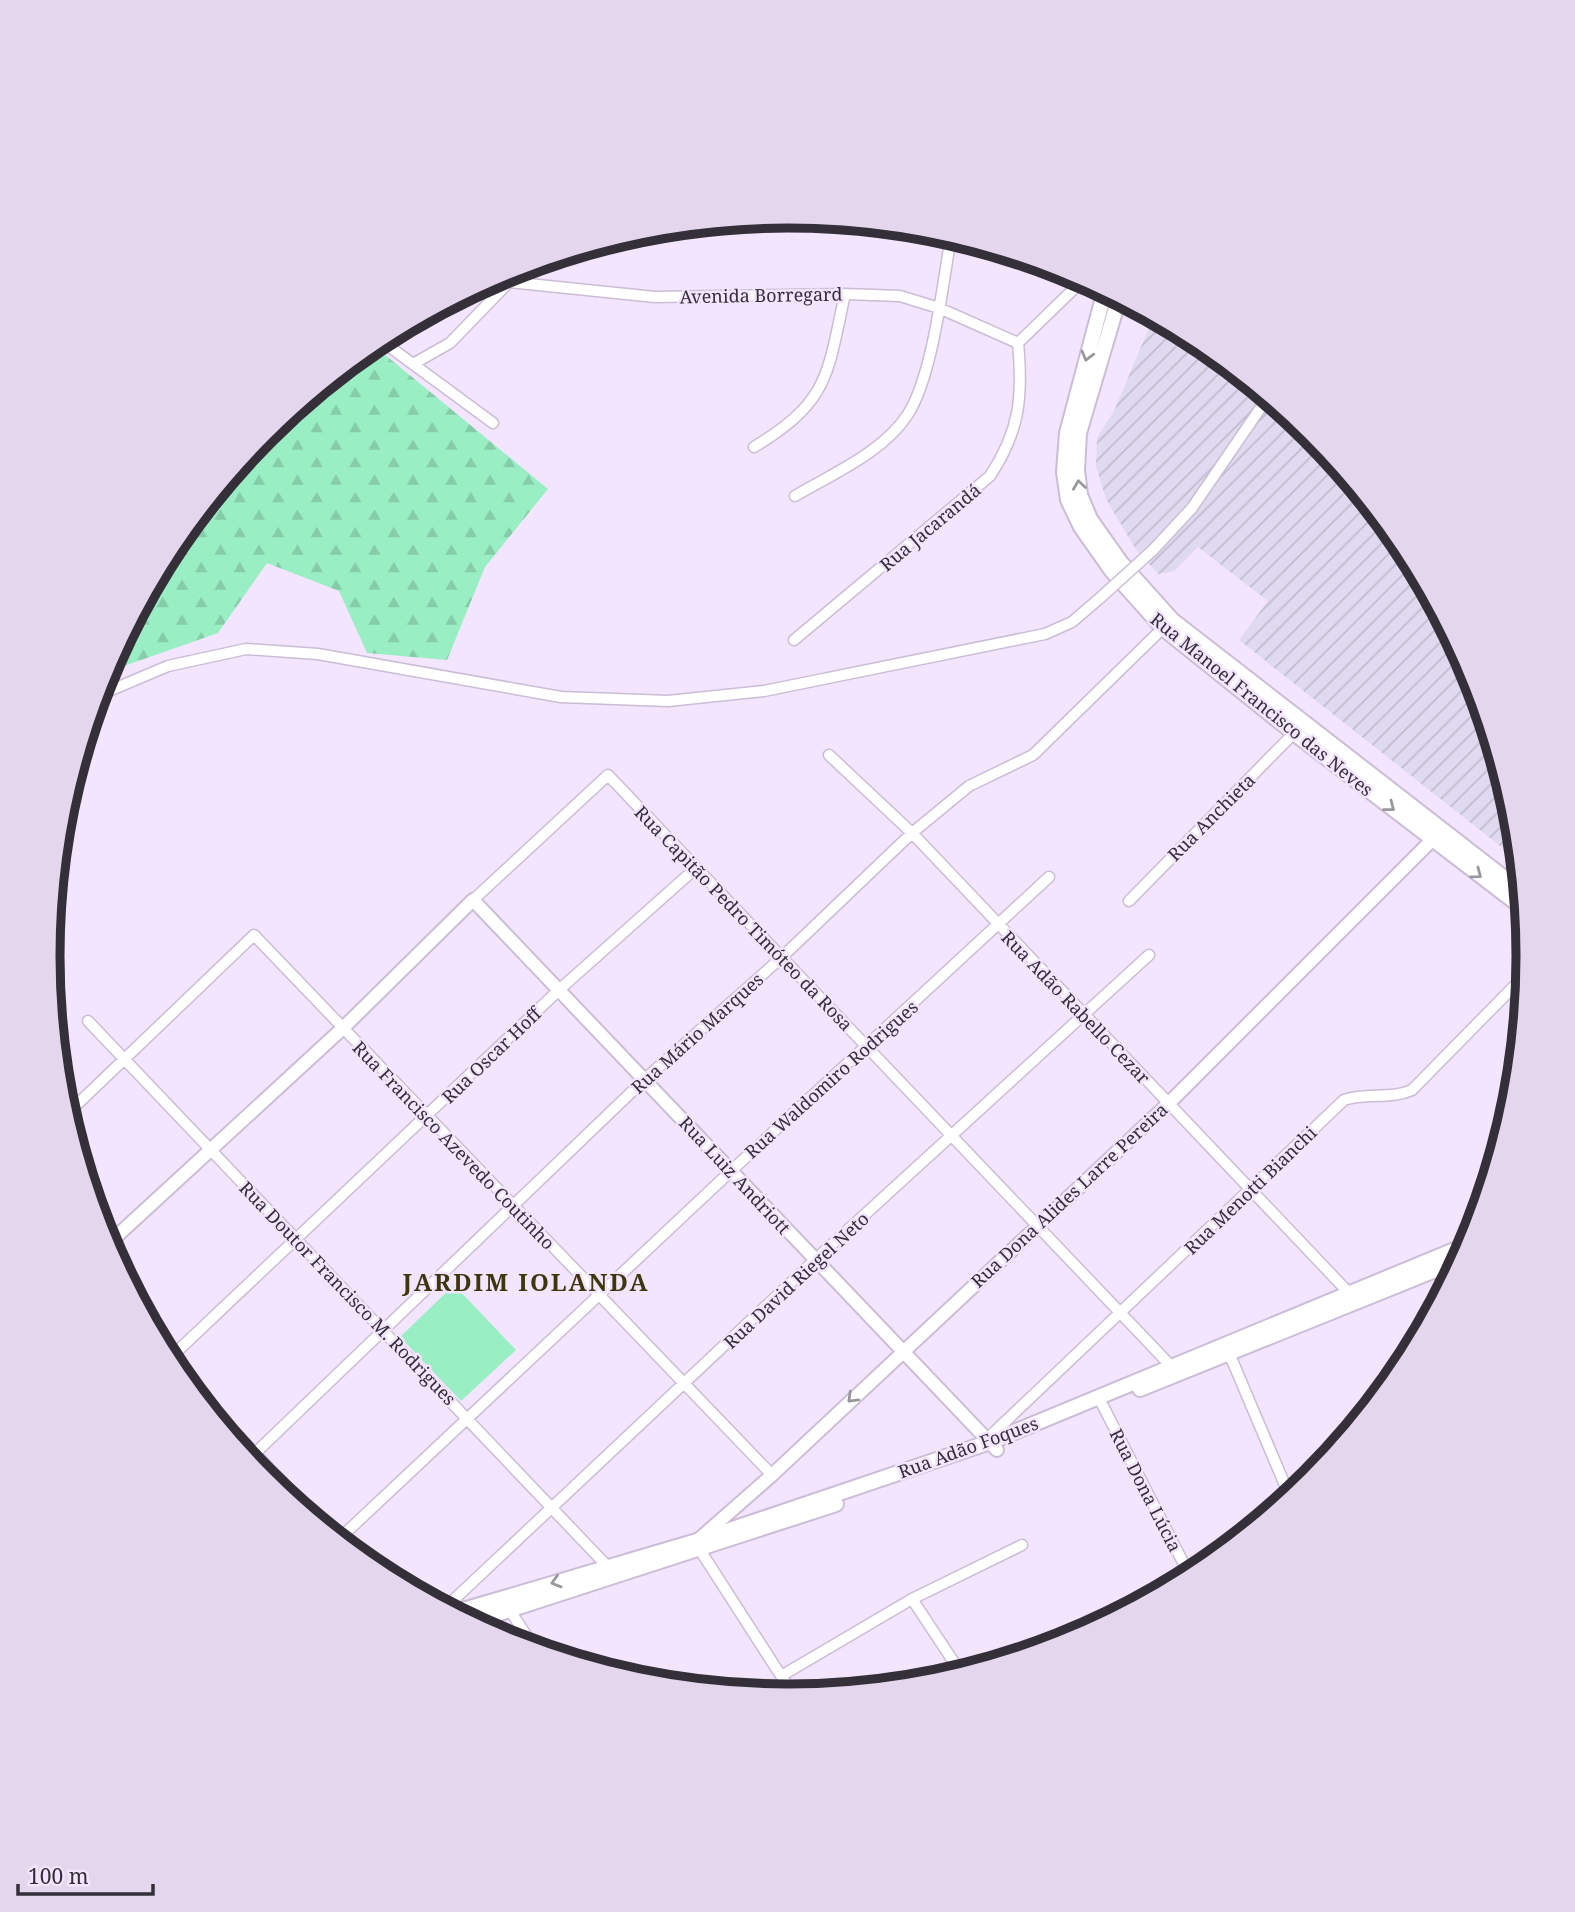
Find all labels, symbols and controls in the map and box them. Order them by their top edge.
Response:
street label: Avenida Borregard [679,282,843,308]
one-way arrow [1081,350,1095,362]
street label: Rua Jacarandá [875,478,985,576]
one-way arrow [1072,479,1087,491]
street label: Rua Manoel Francisco das Neves [1146,607,1378,801]
street label: Rua Anchieta [1162,768,1260,866]
one-way arrow [1382,799,1394,812]
street label: Rua Capitão Pedro Timóteo da Rosa [630,800,858,1036]
one-way arrow [1470,866,1482,878]
street label: Rua Adão Rabello Cezar [997,925,1156,1089]
street label: Rua Mário Marques [626,967,768,1099]
street label: Rua Waldomiro Rodrigues [739,995,923,1163]
street label: Rua Oscar Hoff [436,1001,547,1108]
street label: Rua Francisco Azevedo Coutinho [348,1035,560,1255]
street label: Rua Dona Alides Larre Pereira [965,1097,1173,1293]
street label: Rua Luiz Andriott [674,1111,796,1239]
street label: Rua Menotti Bianchi [1179,1120,1321,1259]
street label: Rua Doutor Francisco M. Rodrigues [234,1176,462,1410]
street label: Rua David Riegel Neto [718,1206,874,1354]
district label: JARDIM IOLANDA [402,1265,649,1298]
one-way arrow [848,1389,861,1402]
street label: Rua Adão Foques [895,1411,1041,1483]
street label: Rua Dona Lúcia [1105,1424,1187,1556]
one-way arrow [550,1574,562,1589]
scale bar [18,1853,152,1897]
text: 100 m [28,1862,89,1890]

